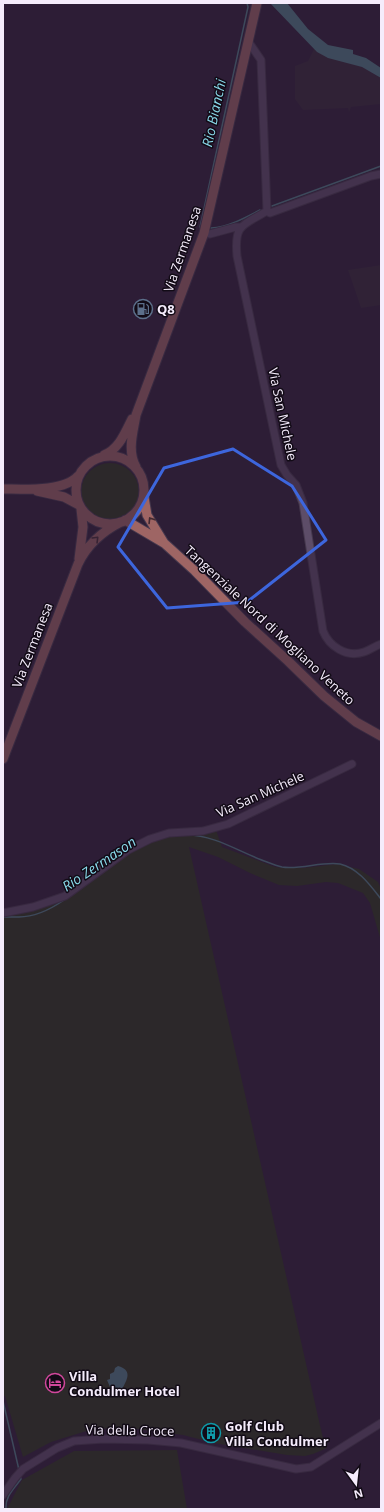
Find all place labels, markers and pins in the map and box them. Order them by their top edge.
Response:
fuel station icon: Q8 [132,298,154,320]
place label: Q8 [157,300,175,318]
place label: Villa Condulmer Hotel [69,1367,180,1400]
hotel icon: Villa Condulmer Hotel [44,1372,66,1394]
place label: Golf Club Villa Condulmer [225,1417,329,1450]
building icon: Golf Club Villa Condulmer [200,1422,222,1444]

